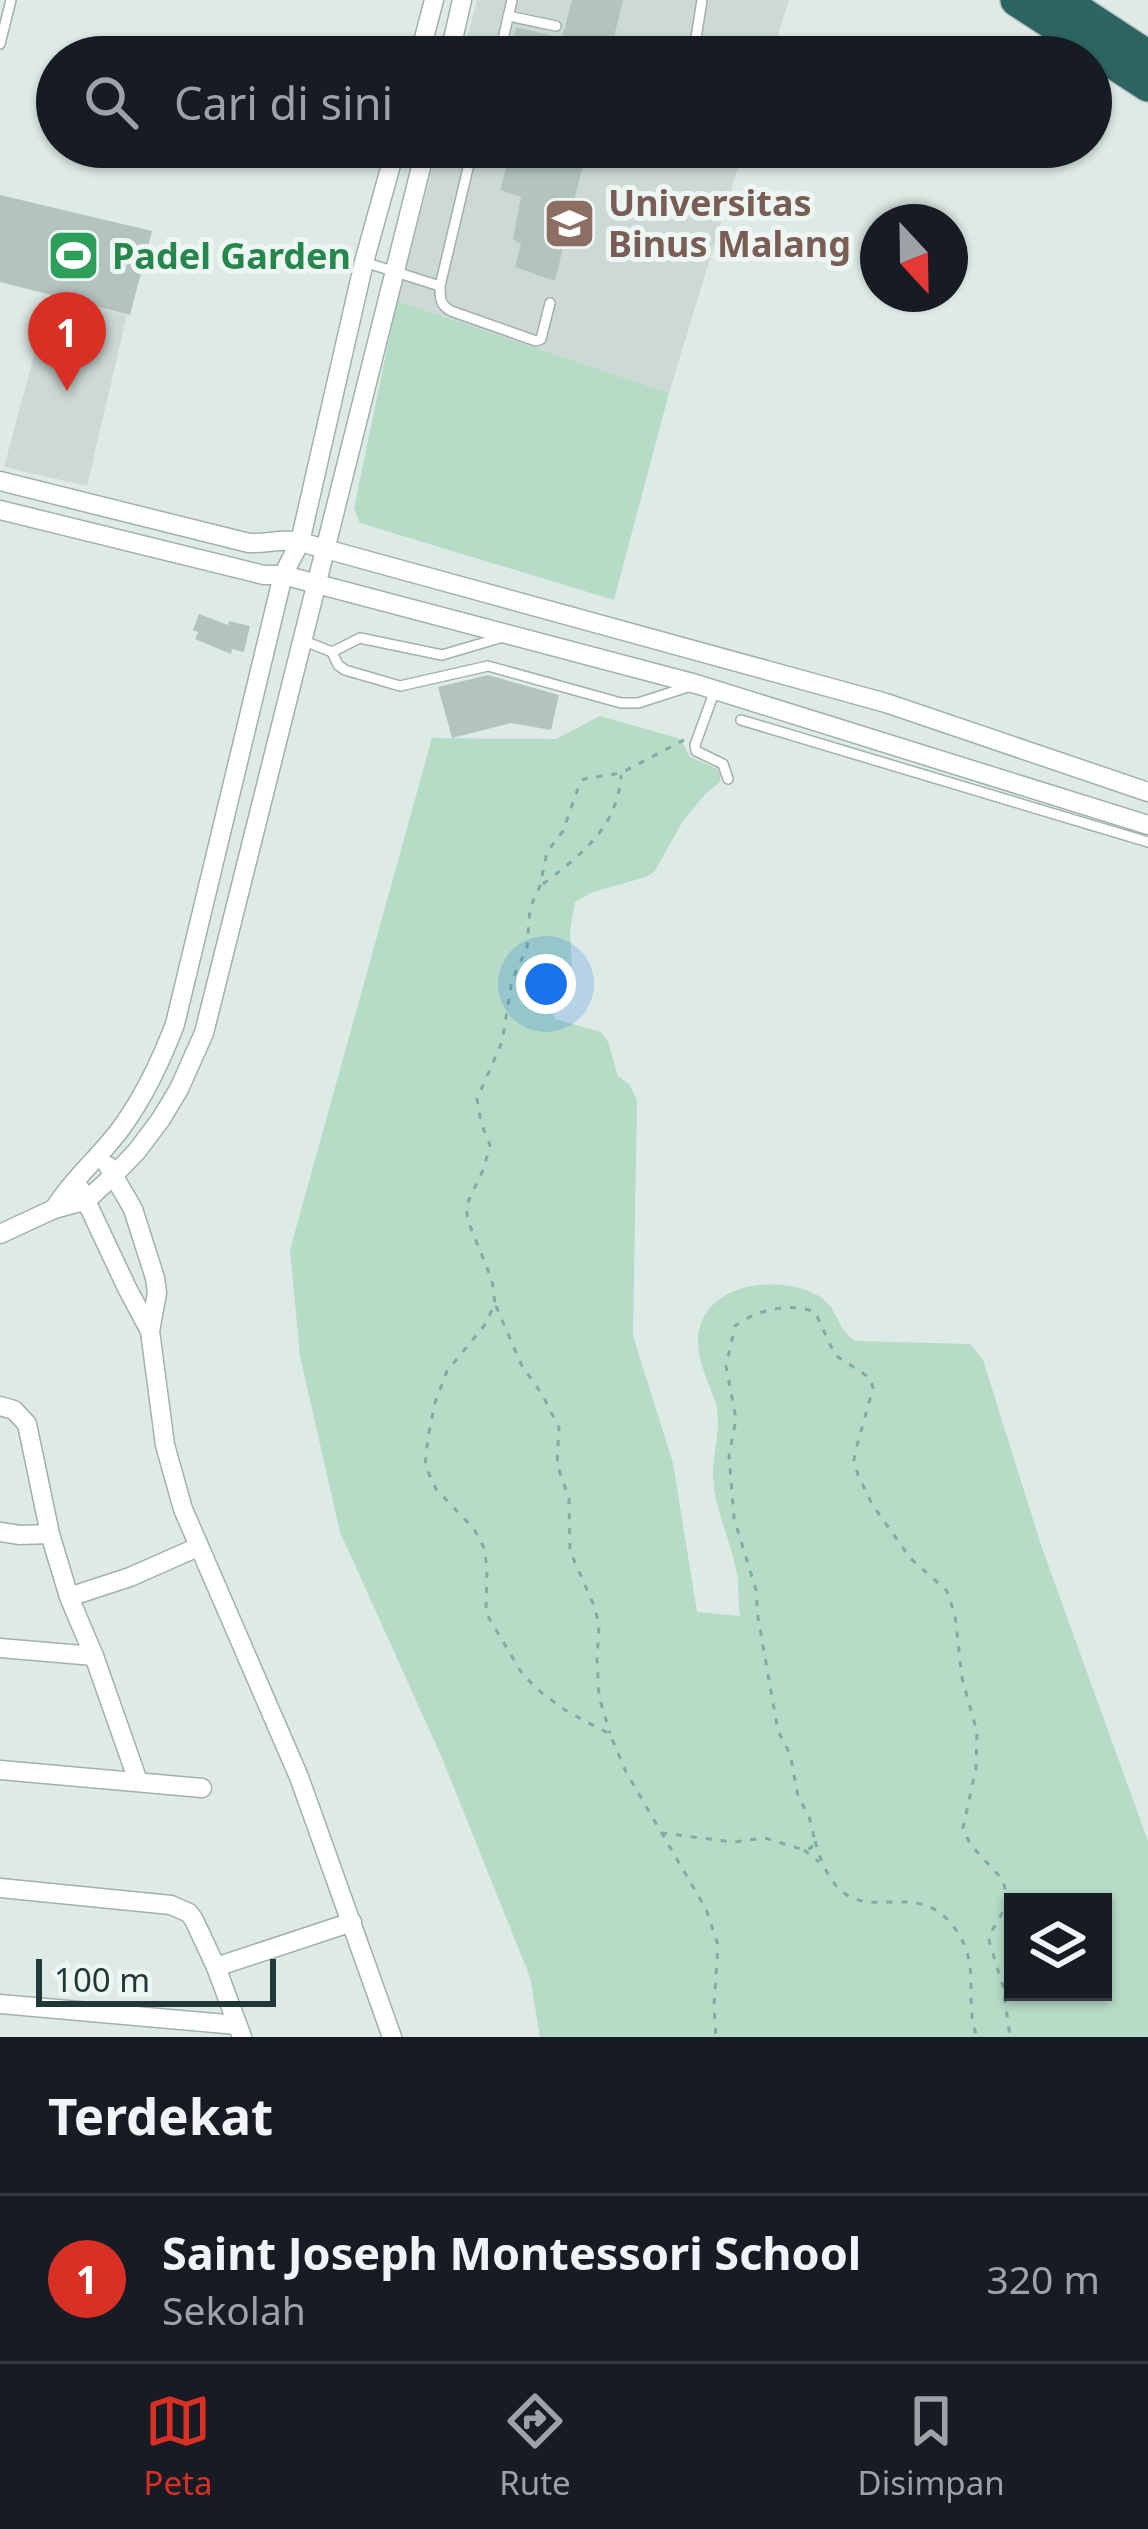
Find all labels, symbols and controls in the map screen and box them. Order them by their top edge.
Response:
search box [36,36,1112,168]
icon: search [78,69,144,135]
text: Cari di sini [174,72,393,133]
place label: Universitas Binus Malang [608,178,851,268]
school or university icon: Universitas Binus Malang [541,196,597,252]
north arrow [860,204,968,312]
sports icon: Padel Garden [45,228,101,284]
place label: Padel Garden [112,231,351,280]
pin: 1 [28,292,106,391]
your location [516,954,576,1014]
map controls [1004,1893,1112,2001]
button: layers [1004,1893,1112,2001]
scale bar [36,1953,276,2006]
text: 100 m [54,1957,150,2002]
text: Terdekat [48,2080,273,2150]
text: Saint Joseph Montessori School [162,2222,861,2283]
text: 1 [76,2252,98,2305]
text: 320 m [986,2252,1100,2305]
text: Sekolah [162,2283,306,2336]
tab: Peta [143,2388,212,2505]
tab: Rute [499,2388,571,2505]
tab: Disimpan [858,2388,1005,2505]

